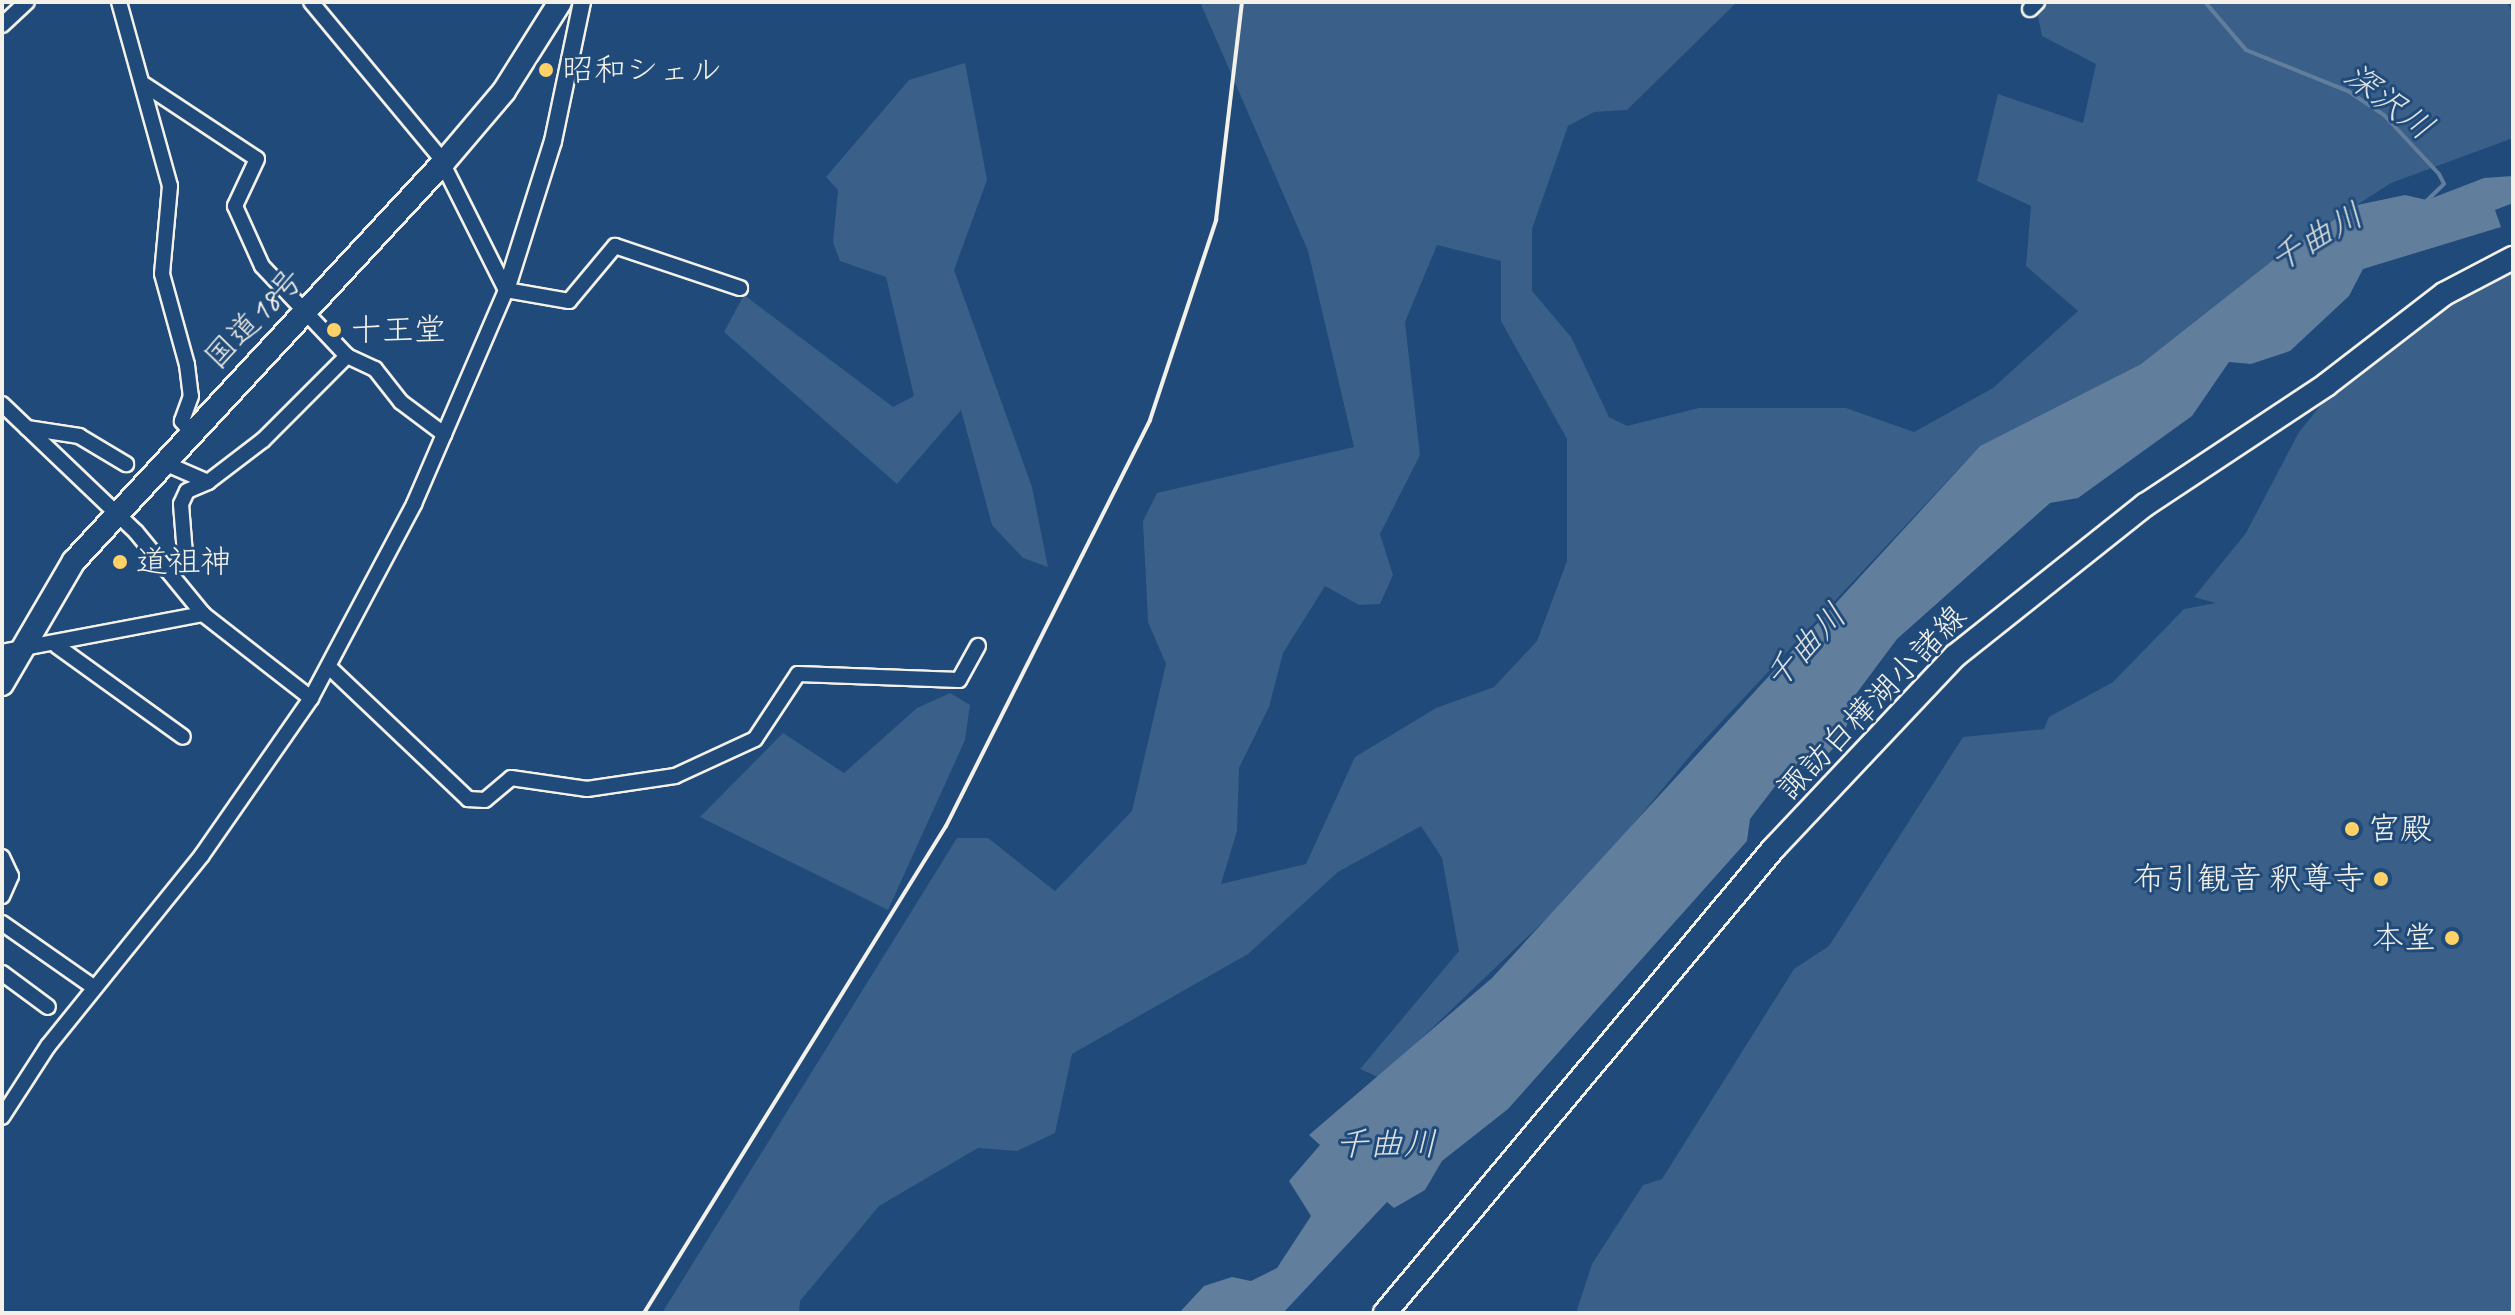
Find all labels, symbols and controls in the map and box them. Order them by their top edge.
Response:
place label: 昭和シェル [562,51,722,89]
water label: 深沢川 [2336,54,2442,148]
marker: 昭和シェル [537,61,555,79]
water label: 千曲川 [2262,194,2370,280]
street label: 国道18号 [197,261,311,377]
place label: 十王堂 [350,311,446,349]
marker: 十王堂 [325,321,343,339]
place label: 道祖神 [136,543,232,581]
marker: 道祖神 [111,553,129,571]
water label: 千曲川 [1755,595,1855,697]
street label: 諏訪白樺湖小諸線 [1769,598,1975,808]
place label: 宮殿 [2368,810,2432,848]
marker: 宮殿 [2343,820,2361,838]
place label: 布引観音 釈尊寺 [2133,860,2365,898]
marker: 布引観音 釈尊寺 [2372,870,2390,888]
place label: 本堂 [2372,919,2436,957]
marker: 本堂 [2443,929,2461,947]
water label: 千曲川 [1335,1124,1437,1164]

